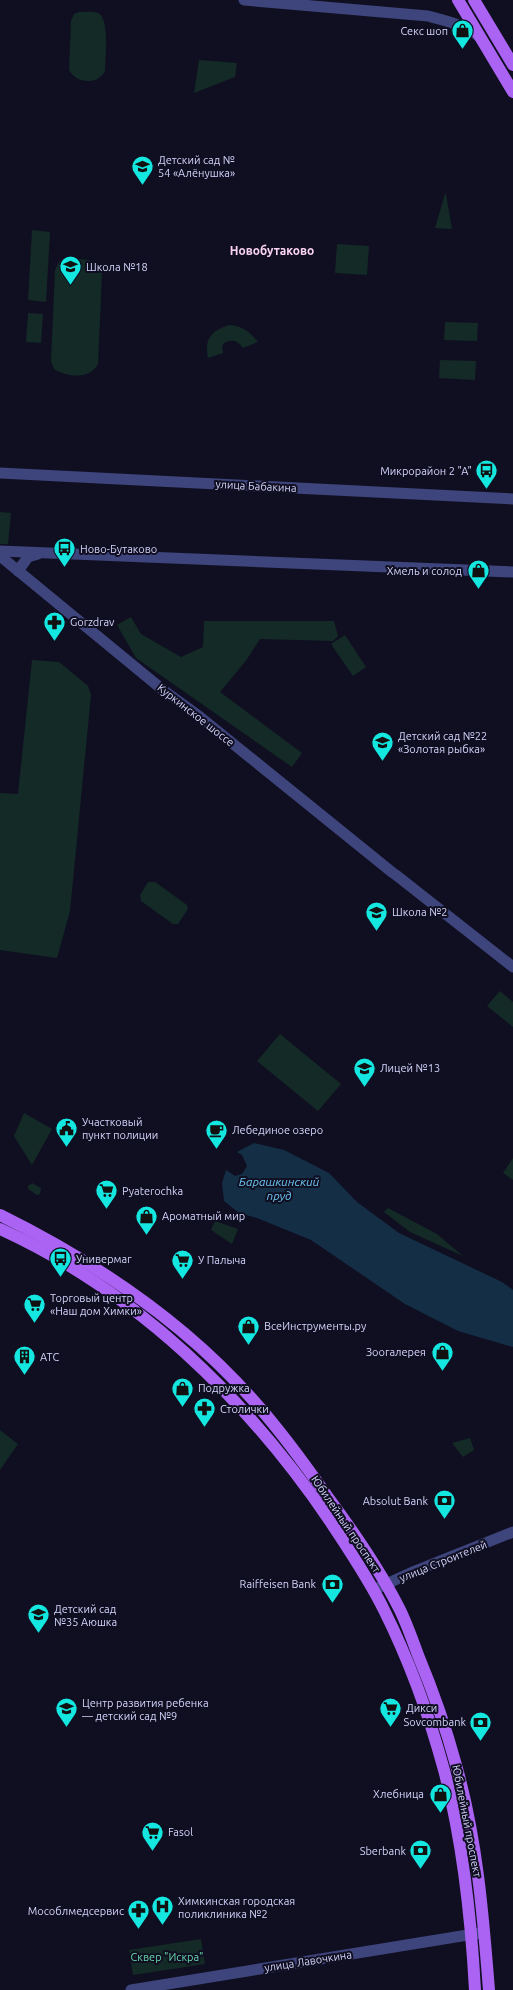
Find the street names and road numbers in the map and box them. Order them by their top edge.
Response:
street label: улица Бабакина [215,478,297,494]
street label: Куркинское шоссе [155,681,237,749]
street label: Юбилейный проспект [309,1473,383,1575]
street label: улица Строителей [397,1538,489,1584]
street label: Юбилейный проспект [450,1764,484,1878]
street label: улица Лавочкина [263,1948,353,1974]

